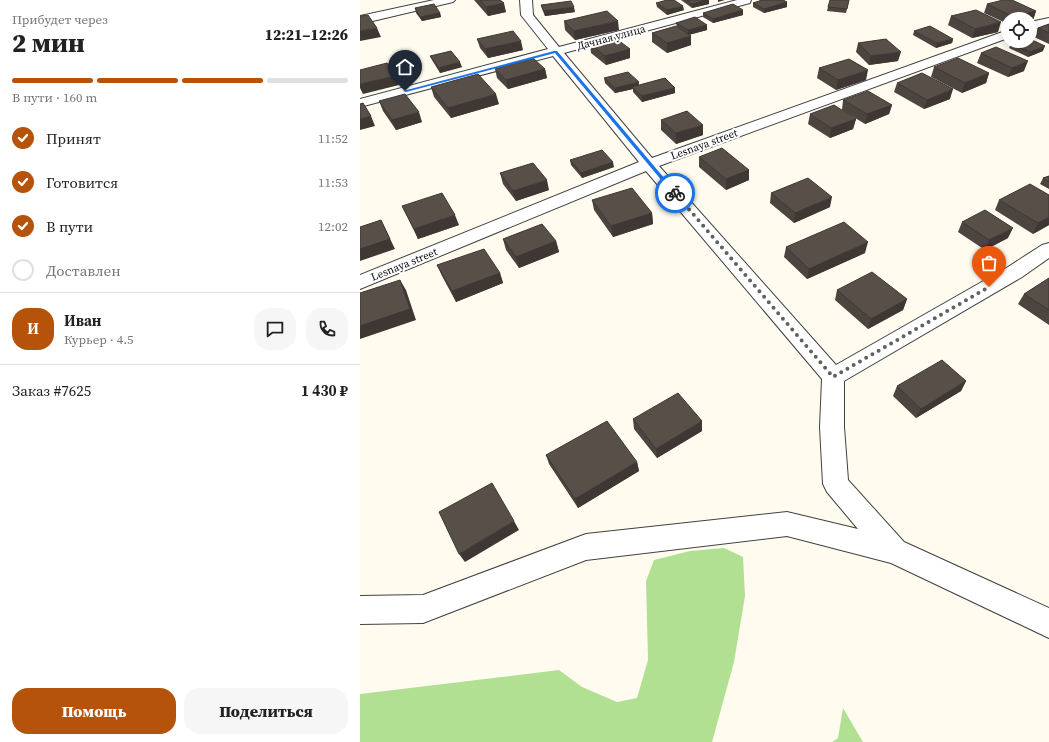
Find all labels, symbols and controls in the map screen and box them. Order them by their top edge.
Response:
text: Прибудет через [12,11,108,28]
map controls [1001,12,1037,48]
button: locate [1001,12,1037,48]
street label: Дачная улица [575,21,648,54]
text: 12:21–12:26 [265,24,348,45]
text: 2 мин [12,25,85,61]
pin [388,50,422,91]
icon: home [394,56,416,78]
text: В пути · 160 m [12,89,97,106]
street label: Lesnaya street [669,125,740,164]
icon: check [12,127,34,149]
text: Принят [46,128,101,149]
text: 11:52 [318,130,348,147]
icon: check [12,171,34,193]
text: Готовится [46,172,118,193]
courier [655,173,695,213]
text: 11:53 [318,174,348,191]
icon: bike [664,182,686,204]
icon: check [12,215,34,237]
text: В пути [46,216,93,237]
text: 12:02 [318,218,348,235]
street label: Lesnaya street [369,244,440,285]
pin [972,246,1006,287]
icon: bag [978,252,1000,274]
text: Доставлен [46,260,121,281]
button: chat [254,308,296,350]
button: phone [306,308,348,350]
text: Иван [64,310,102,331]
text: И [27,318,39,339]
text: Курьер · 4.5 [64,331,134,348]
text: Заказ #7625 [12,380,91,401]
text: 1 430 ₽ [301,380,348,401]
button: Помощь [12,688,176,734]
button: Поделиться [184,688,348,734]

